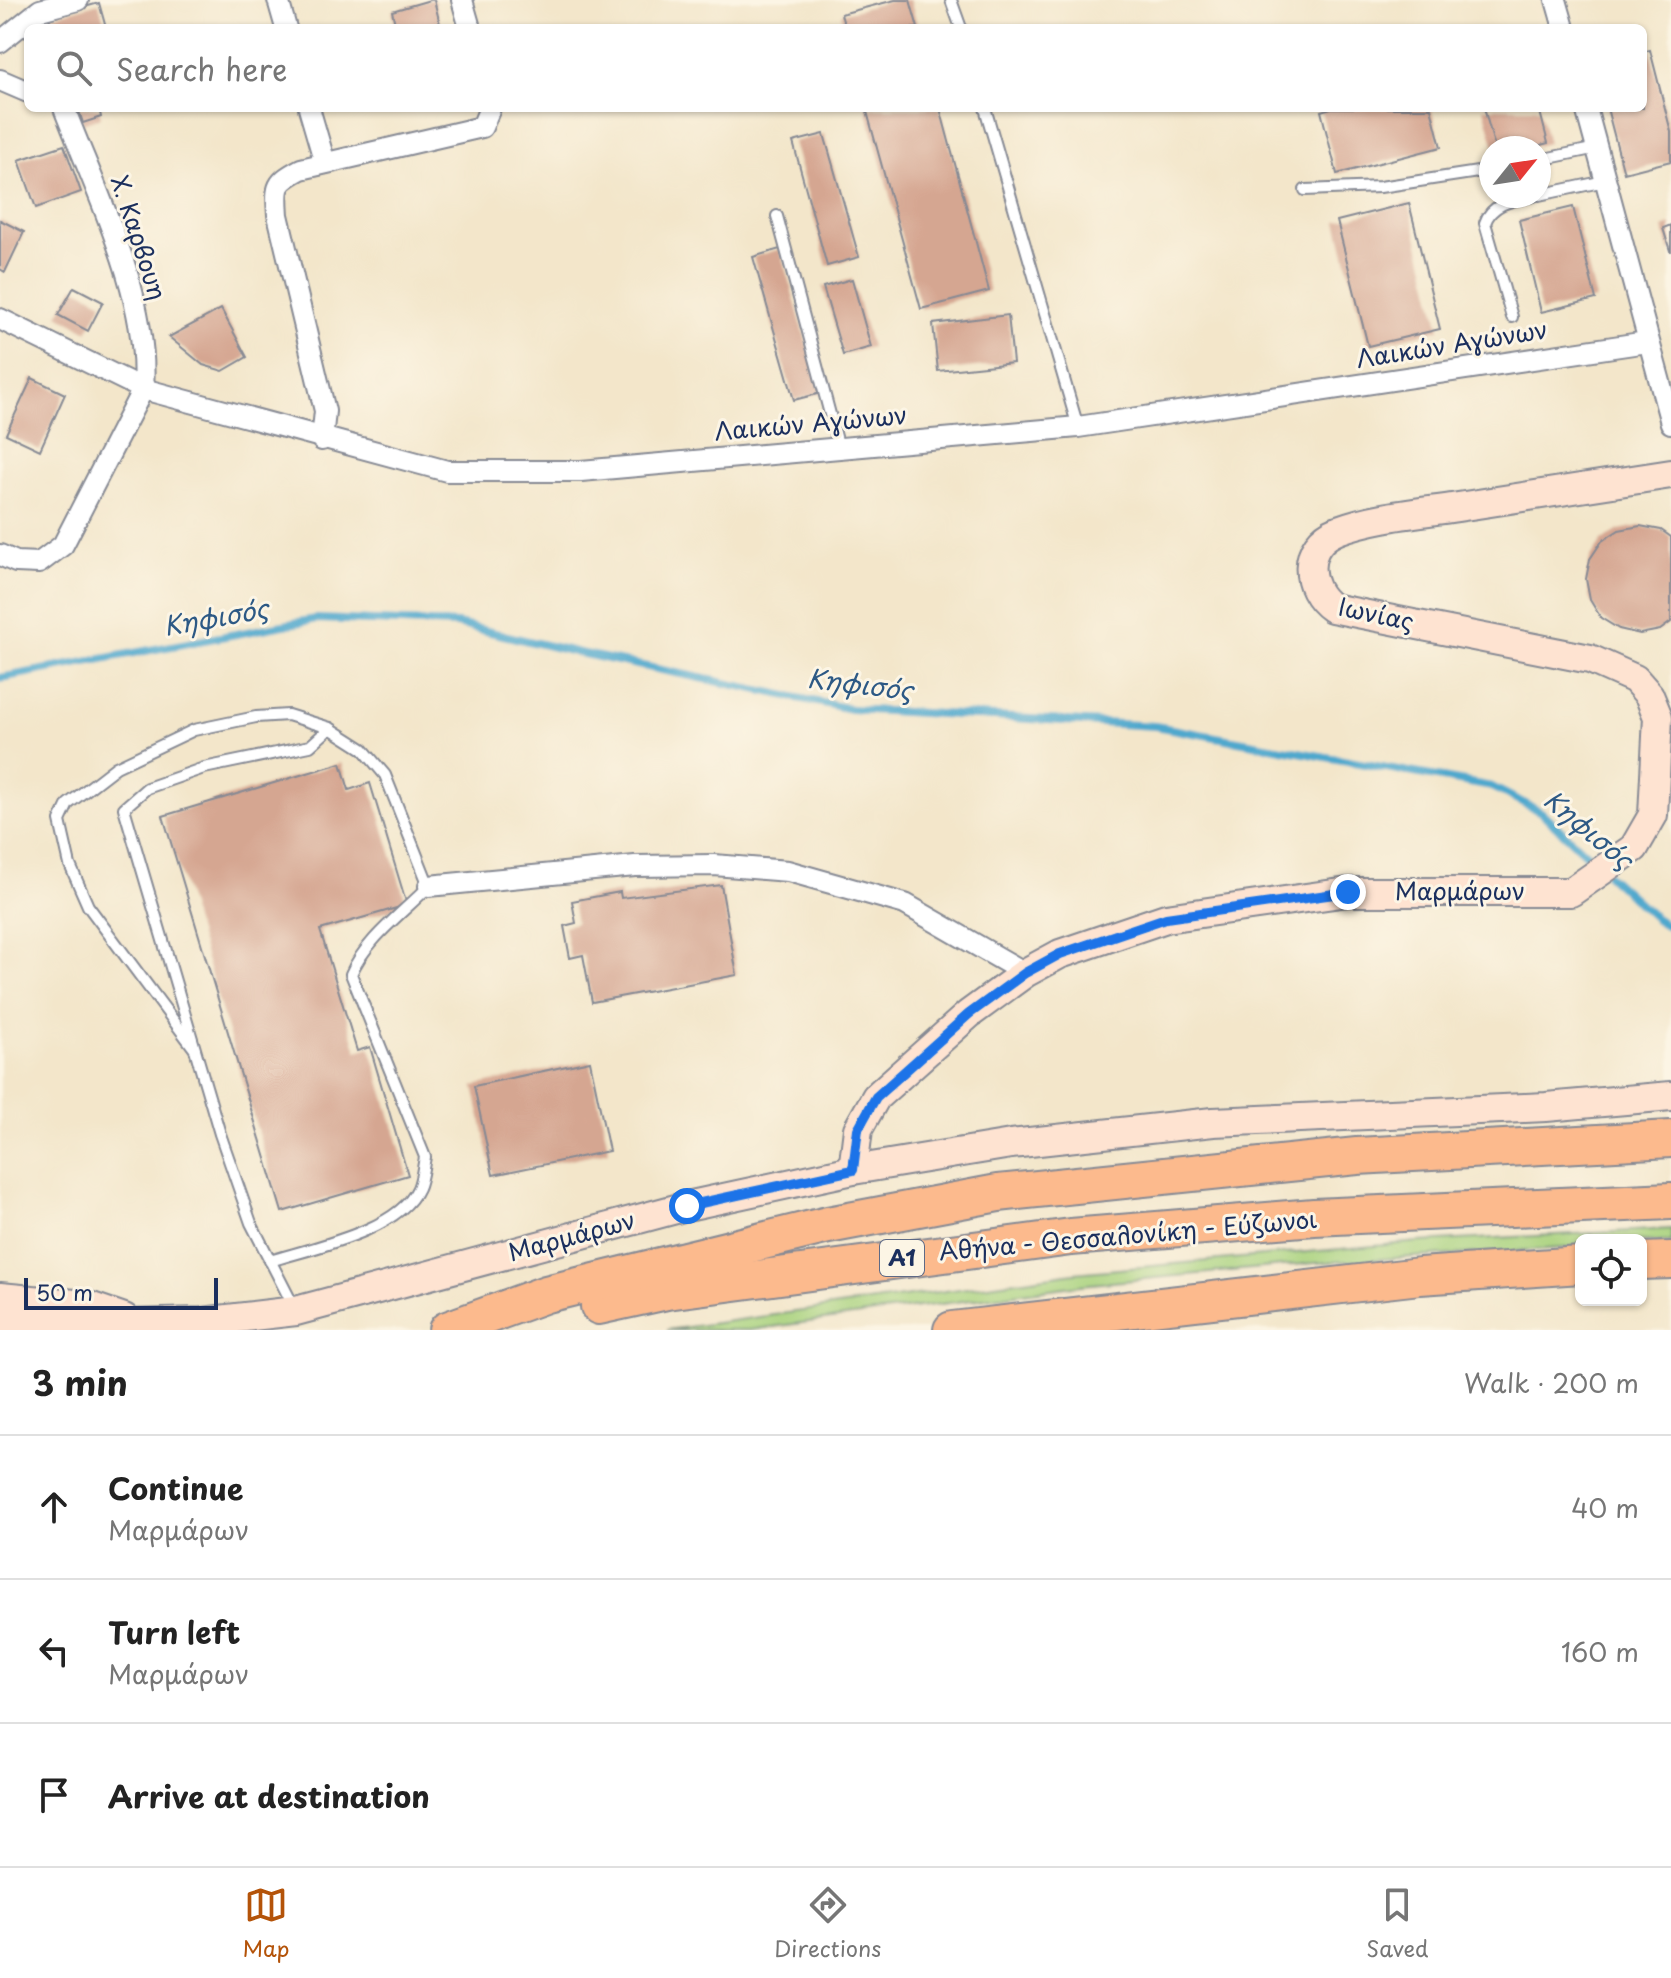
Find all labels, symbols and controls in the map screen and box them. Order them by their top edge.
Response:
search box [24,24,1647,112]
icon: search [52,46,96,90]
text: Search here [116,46,288,91]
north arrow [1479,136,1551,208]
street label: Χ. Καρβουη [103,171,177,304]
street label: Λαικών Αγώνων [1353,310,1550,376]
street label: Λαικών Αγώνων [713,396,909,448]
water label: Κηφισός [160,588,274,645]
street label: Ιωνίας [1335,588,1417,639]
water label: Κηφισός [805,658,918,710]
water label: Κηφισός [1536,780,1644,879]
street label: Μαρμάρων [1395,872,1525,908]
route end [1330,874,1366,910]
route start [669,1188,705,1224]
street label: Αθήνα - Θεσσαλονίκη - Εύζωνοι [937,1200,1318,1268]
street label: Μαρμάρων [504,1201,639,1269]
map controls [1575,1234,1647,1306]
button: locate [1575,1234,1647,1306]
road number: Α1 [880,1240,924,1276]
scale bar [24,1274,218,1310]
text: 50 m [36,1275,93,1308]
text: 3 min [32,1356,128,1408]
text: Walk · 200 m [1464,1363,1639,1402]
text: Continue [108,1465,243,1510]
icon: ahead [32,1485,76,1529]
text: 40 m [1571,1488,1639,1527]
text: Μαρμάρων [108,1510,249,1549]
text: Turn left [108,1609,240,1654]
icon: left [32,1629,76,1673]
text: 160 m [1561,1632,1639,1671]
text: Μαρμάρων [108,1654,249,1693]
icon: arrive [32,1773,76,1817]
text: Arrive at destination [108,1773,430,1818]
tab: Map [242,1883,289,1964]
tab: Directions [774,1883,881,1964]
tab: Saved [1366,1883,1429,1964]

